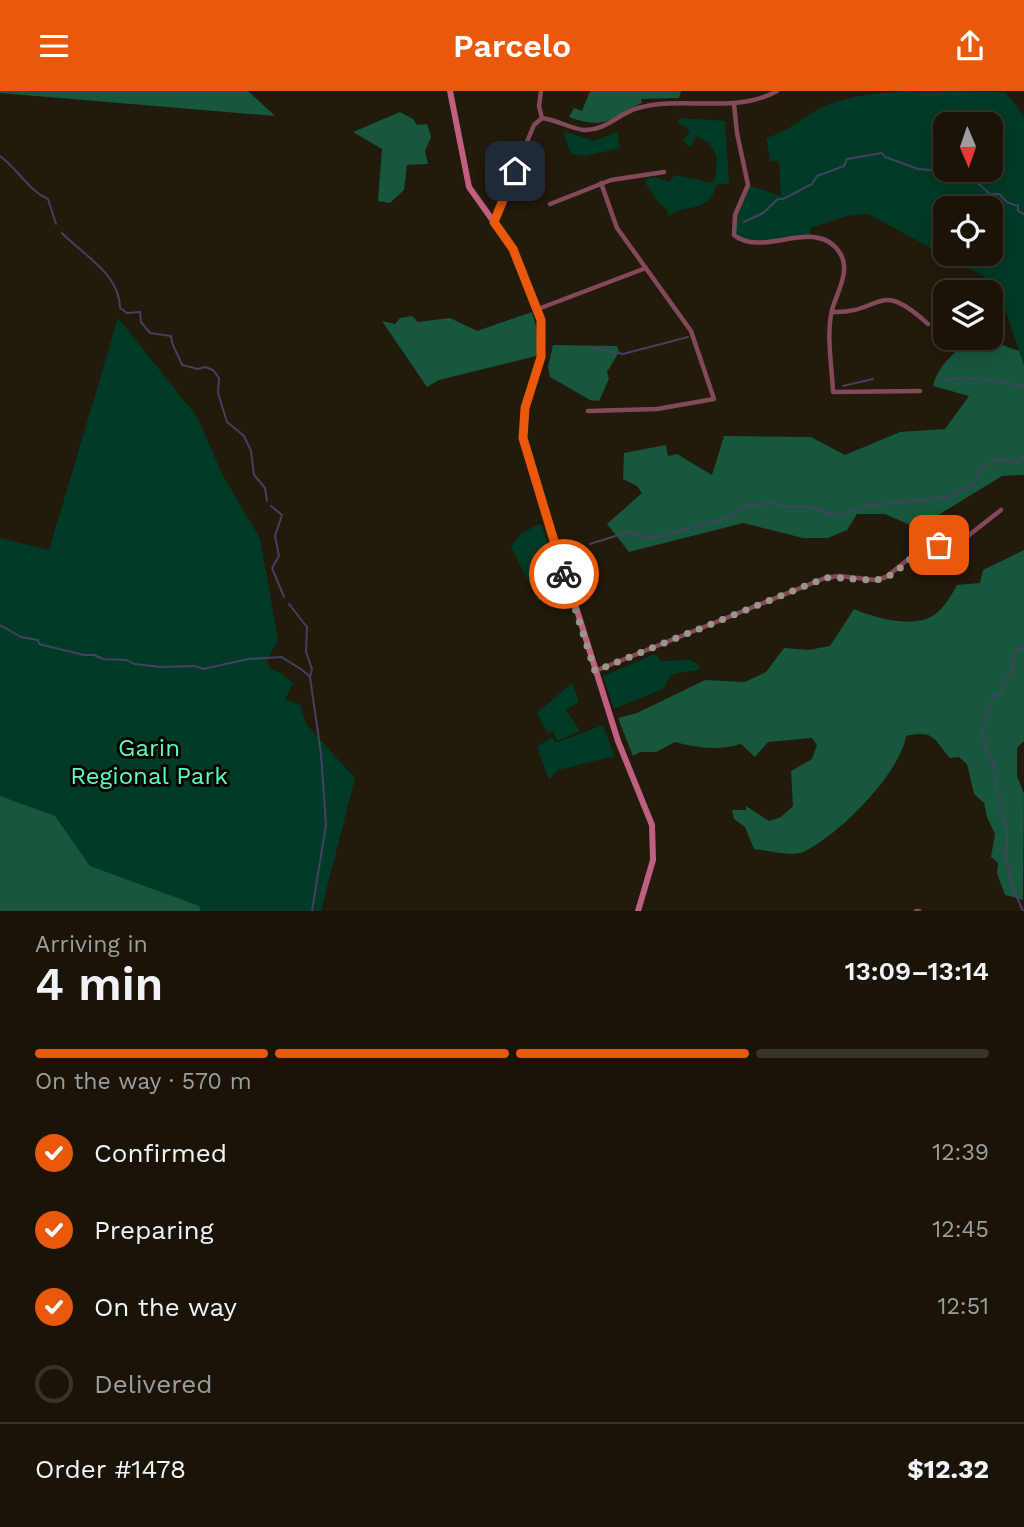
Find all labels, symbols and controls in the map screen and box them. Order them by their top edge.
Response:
icon: menu [35,27,73,65]
text: Parcelo [453,27,571,65]
icon: share [951,27,989,65]
north arrow [933,112,1003,182]
map controls [933,112,1003,350]
pin [485,141,545,201]
icon: home [496,152,534,190]
button: locate [933,196,1003,266]
button: layers [933,280,1003,350]
pin [909,515,969,575]
icon: bag [920,526,958,564]
courier [529,539,599,609]
icon: bike [545,555,583,593]
park label: Garin Regional Park [70,734,228,790]
text: Arriving in [35,931,148,958]
text: 13:09–13:14 [845,956,989,986]
text: 4 min [35,957,163,1011]
text: On the way · 570 m [35,1068,252,1095]
icon: check [35,1134,73,1172]
text: Confirmed [94,1138,227,1168]
text: 12:39 [932,1139,989,1166]
icon: check [35,1211,73,1249]
text: Preparing [94,1215,214,1245]
text: 12:45 [932,1216,989,1243]
icon: check [35,1288,73,1326]
text: On the way [94,1292,237,1322]
text: 12:51 [937,1293,989,1320]
text: Delivered [94,1369,213,1399]
text: Order #1478 [35,1454,186,1484]
text: $12.32 [907,1454,989,1484]

